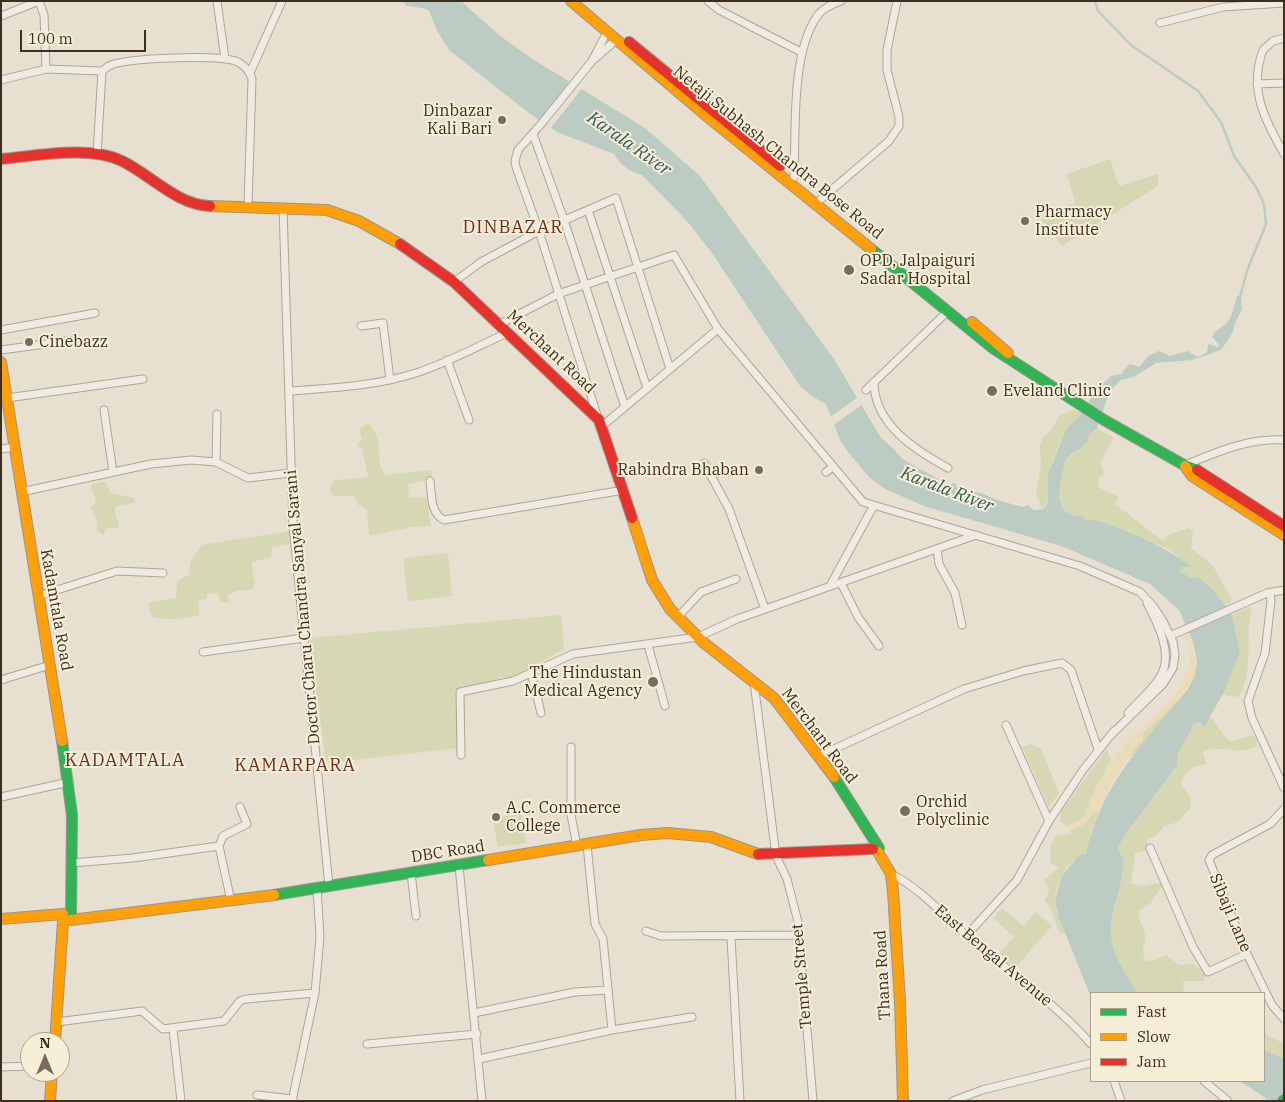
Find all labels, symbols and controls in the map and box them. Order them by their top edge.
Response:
scale bar [22,20,149,52]
text: 100 m [28,29,73,48]
street label: Netaji Subhash Chandra Bose Road [669,62,887,244]
place label: Dinbazar Kali Bari [423,101,492,139]
water label: Karala River [583,107,675,181]
marker: Dinbazar Kali Bari [496,114,508,126]
place label: Pharmacy Institute [1035,202,1112,240]
marker: Pharmacy Institute [1019,215,1031,227]
district label: DINBAZAR [462,217,564,239]
place label: OPD, Jalpaiguri Sadar Hospital [860,251,975,289]
marker: OPD, Jalpaiguri Sadar Hospital [842,263,856,277]
street label: Merchant Road [503,306,599,398]
place label: Cinebazz [39,332,108,352]
marker: Cinebazz [23,336,35,348]
place label: Eveland Clinic [1003,381,1111,401]
marker: Eveland Clinic [985,384,999,398]
place label: Rabindra Bhaban [618,460,749,480]
water label: Karala River [898,462,996,518]
marker: Rabindra Bhaban [753,464,765,476]
street label: Doctor Charu Chandra Sanyal Sarani [281,469,325,745]
street label: Kadamtala Road [36,548,76,672]
place label: The Hindustan Medical Agency [524,663,642,701]
marker: The Hindustan Medical Agency [646,675,660,689]
street label: Merchant Road [777,685,861,787]
district label: KADAMTALA [64,750,186,772]
district label: KAMARPARA [233,755,357,777]
place label: Orchid Polyclinic [916,792,990,830]
place label: A.C. Commerce College [506,798,621,836]
marker: Orchid Polyclinic [898,804,912,818]
marker: A.C. Commerce College [490,811,502,823]
street label: DBC Road [410,837,486,867]
street label: Sibaji Lane [1205,871,1255,955]
street label: East Bengal Avenue [930,901,1056,1011]
street label: Temple Street [788,923,816,1029]
street label: Thana Road [871,930,895,1020]
legend [1090,992,1265,1082]
text: Fast [1137,1002,1167,1021]
text: Slow [1137,1027,1170,1046]
north arrow [20,1032,70,1082]
text: N [39,1034,51,1052]
text: Jam [1137,1052,1166,1071]

